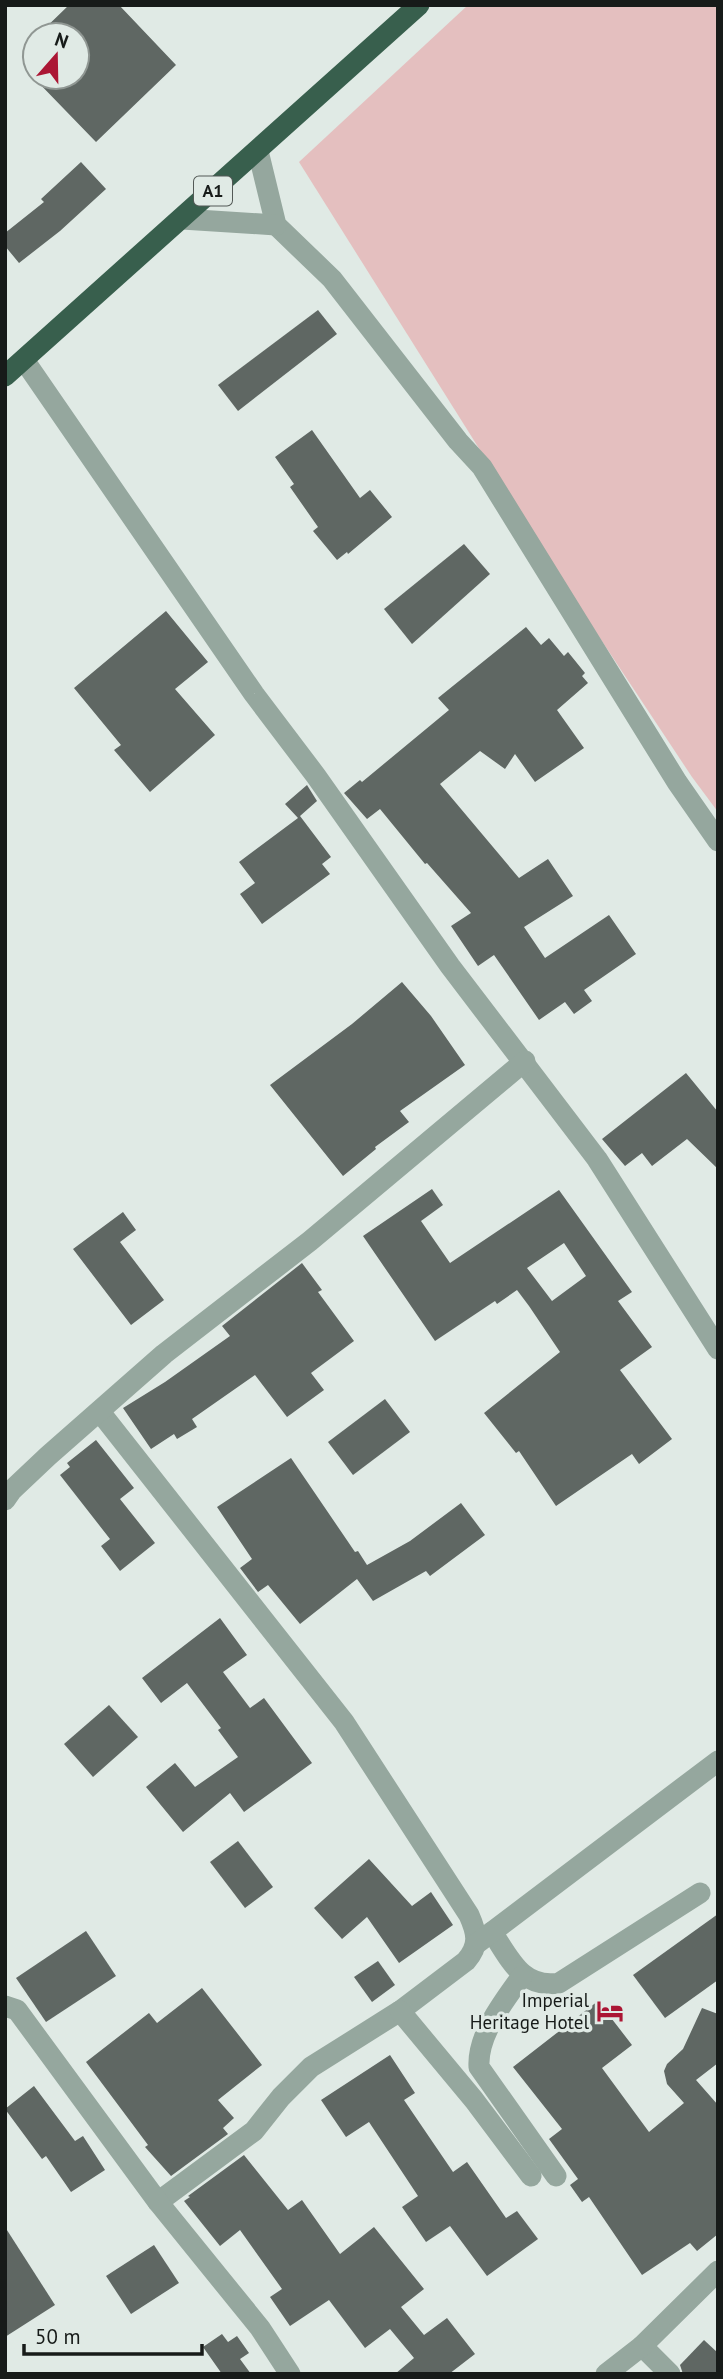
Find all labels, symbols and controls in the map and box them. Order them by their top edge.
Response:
north arrow [21,21,91,91]
text: N [52,27,72,53]
road number: A1 [194,176,232,206]
place label: Imperial Heritage Hotel [470,1988,589,2034]
hotel icon: Imperial Heritage Hotel [595,1996,625,2026]
scale bar [24,2312,203,2356]
text: 50 m [35,2323,81,2350]

